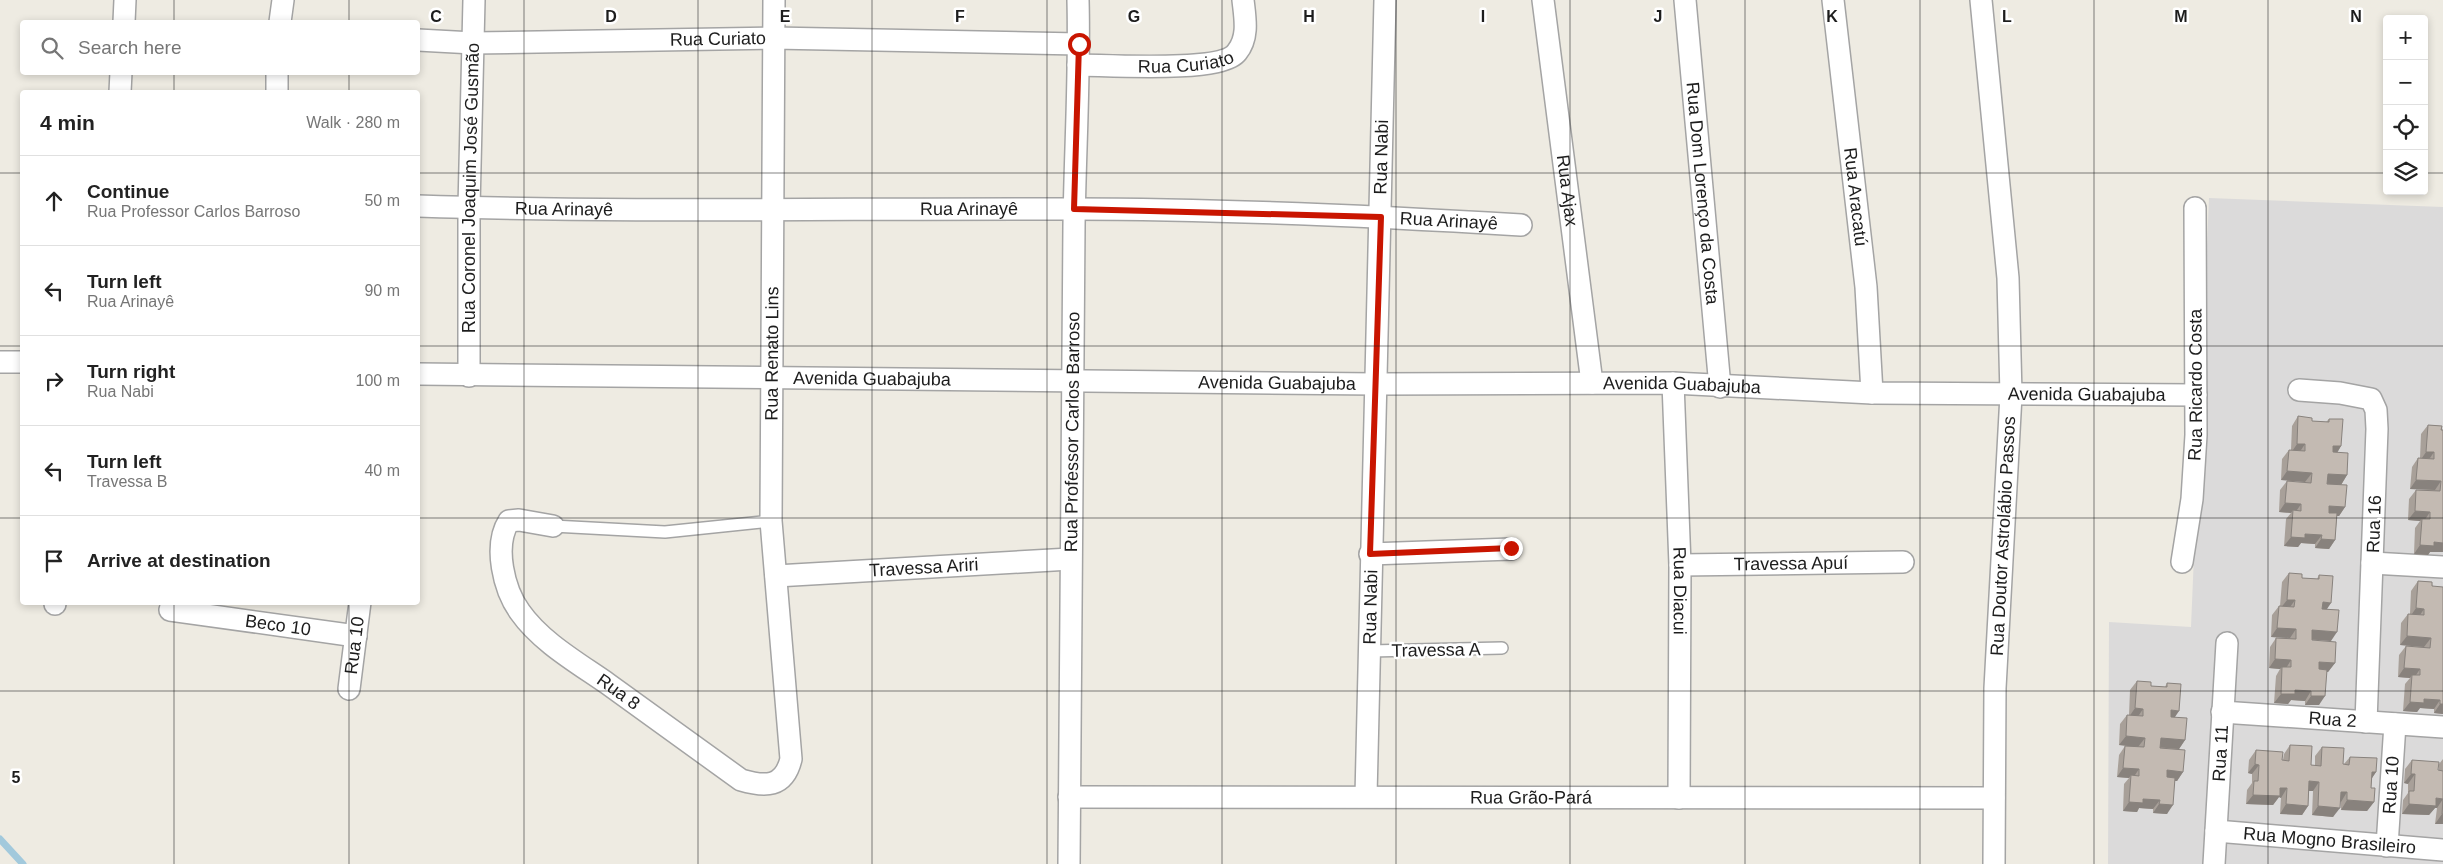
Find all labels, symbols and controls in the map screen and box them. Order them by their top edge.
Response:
text: C [430,8,442,25]
text: D [605,8,617,25]
text: E [780,8,791,25]
text: F [955,8,965,25]
text: G [1128,8,1140,25]
text: H [1303,8,1315,25]
text: I [1481,8,1485,25]
text: J [1654,8,1662,25]
text: K [1826,8,1838,25]
text: L [2002,8,2012,25]
text: M [2174,8,2188,25]
text: N [2350,8,2362,25]
map controls [2383,15,2428,195]
button: + [2383,15,2428,60]
search box [20,20,420,75]
street label: Rua Curiato [670,28,766,50]
route start [1068,33,1091,56]
icon: search [38,34,66,62]
text: Search here [78,37,182,58]
street label: Rua Coronel Joaquim José Gusmão [459,43,483,333]
street label: Rua Curiato [1138,47,1237,77]
button: − [2383,60,2428,105]
street label: Rua Dom Lorenço da Costa [1682,81,1723,306]
button: locate [2383,105,2428,150]
text: 4 min [40,111,95,134]
text: Walk · 280 m [306,114,400,131]
street label: Rua Nabi [1370,119,1392,195]
street label: Rua Aracatú [1840,146,1871,247]
button: layers [2383,150,2428,195]
street label: Rua Ajax [1553,153,1582,227]
text: Continue [87,181,169,202]
icon: ahead [40,187,68,215]
text: 50 m [364,192,400,209]
street label: Rua Arinayê [515,198,613,220]
street label: Rua Arinayê [920,199,1018,219]
text: Rua Professor Carlos Barroso [87,203,300,220]
street label: Rua Arinayê [1399,208,1498,234]
text: Turn left [87,271,162,292]
icon: left [40,277,68,305]
text: 90 m [364,282,400,299]
street label: Rua Renato Lins [762,286,782,421]
text: Rua Arinayê [87,293,174,310]
street label: Rua Ricardo Costa [2184,308,2206,462]
street label: Rua Professor Carlos Barroso [1061,312,1083,552]
text: Turn right [87,361,175,382]
icon: right [40,367,68,395]
street label: Avenida Guabajuba [793,368,952,390]
text: 100 m [356,372,400,389]
street label: Avenida Guabajuba [1198,372,1357,394]
street label: Avenida Guabajuba [1603,373,1762,397]
text: Rua Nabi [87,383,154,400]
street label: Avenida Guabajuba [2008,384,2167,405]
street label: Rua Doutor Astrolábio Passos [1987,416,2019,656]
text: Turn left [87,451,162,472]
icon: left [40,457,68,485]
text: 40 m [364,462,400,479]
text: Travessa B [87,473,167,490]
street label: Rua 16 [2363,495,2385,553]
route end [1500,537,1523,560]
street label: Rua Diacui [1669,546,1690,635]
icon: arrive [40,547,68,575]
text: Arrive at destination [87,550,271,571]
street label: Travessa Apuí [1734,553,1848,574]
street label: Travessa Ariri [869,554,979,581]
street label: Rua Nabi [1360,569,1381,645]
street label: Beco 10 [244,611,312,640]
street label: Rua 10 [341,615,368,675]
street label: Travessa A [1391,639,1481,661]
street label: Rua 8 [593,670,644,714]
street label: Rua 2 [2308,708,2357,731]
street label: Rua 11 [2209,724,2232,782]
street label: Rua 10 [2379,755,2403,815]
text: 5 [12,769,21,786]
street label: Rua Grão-Pará [1470,787,1593,808]
street label: Rua Mogno Brasileiro [2242,823,2417,858]

